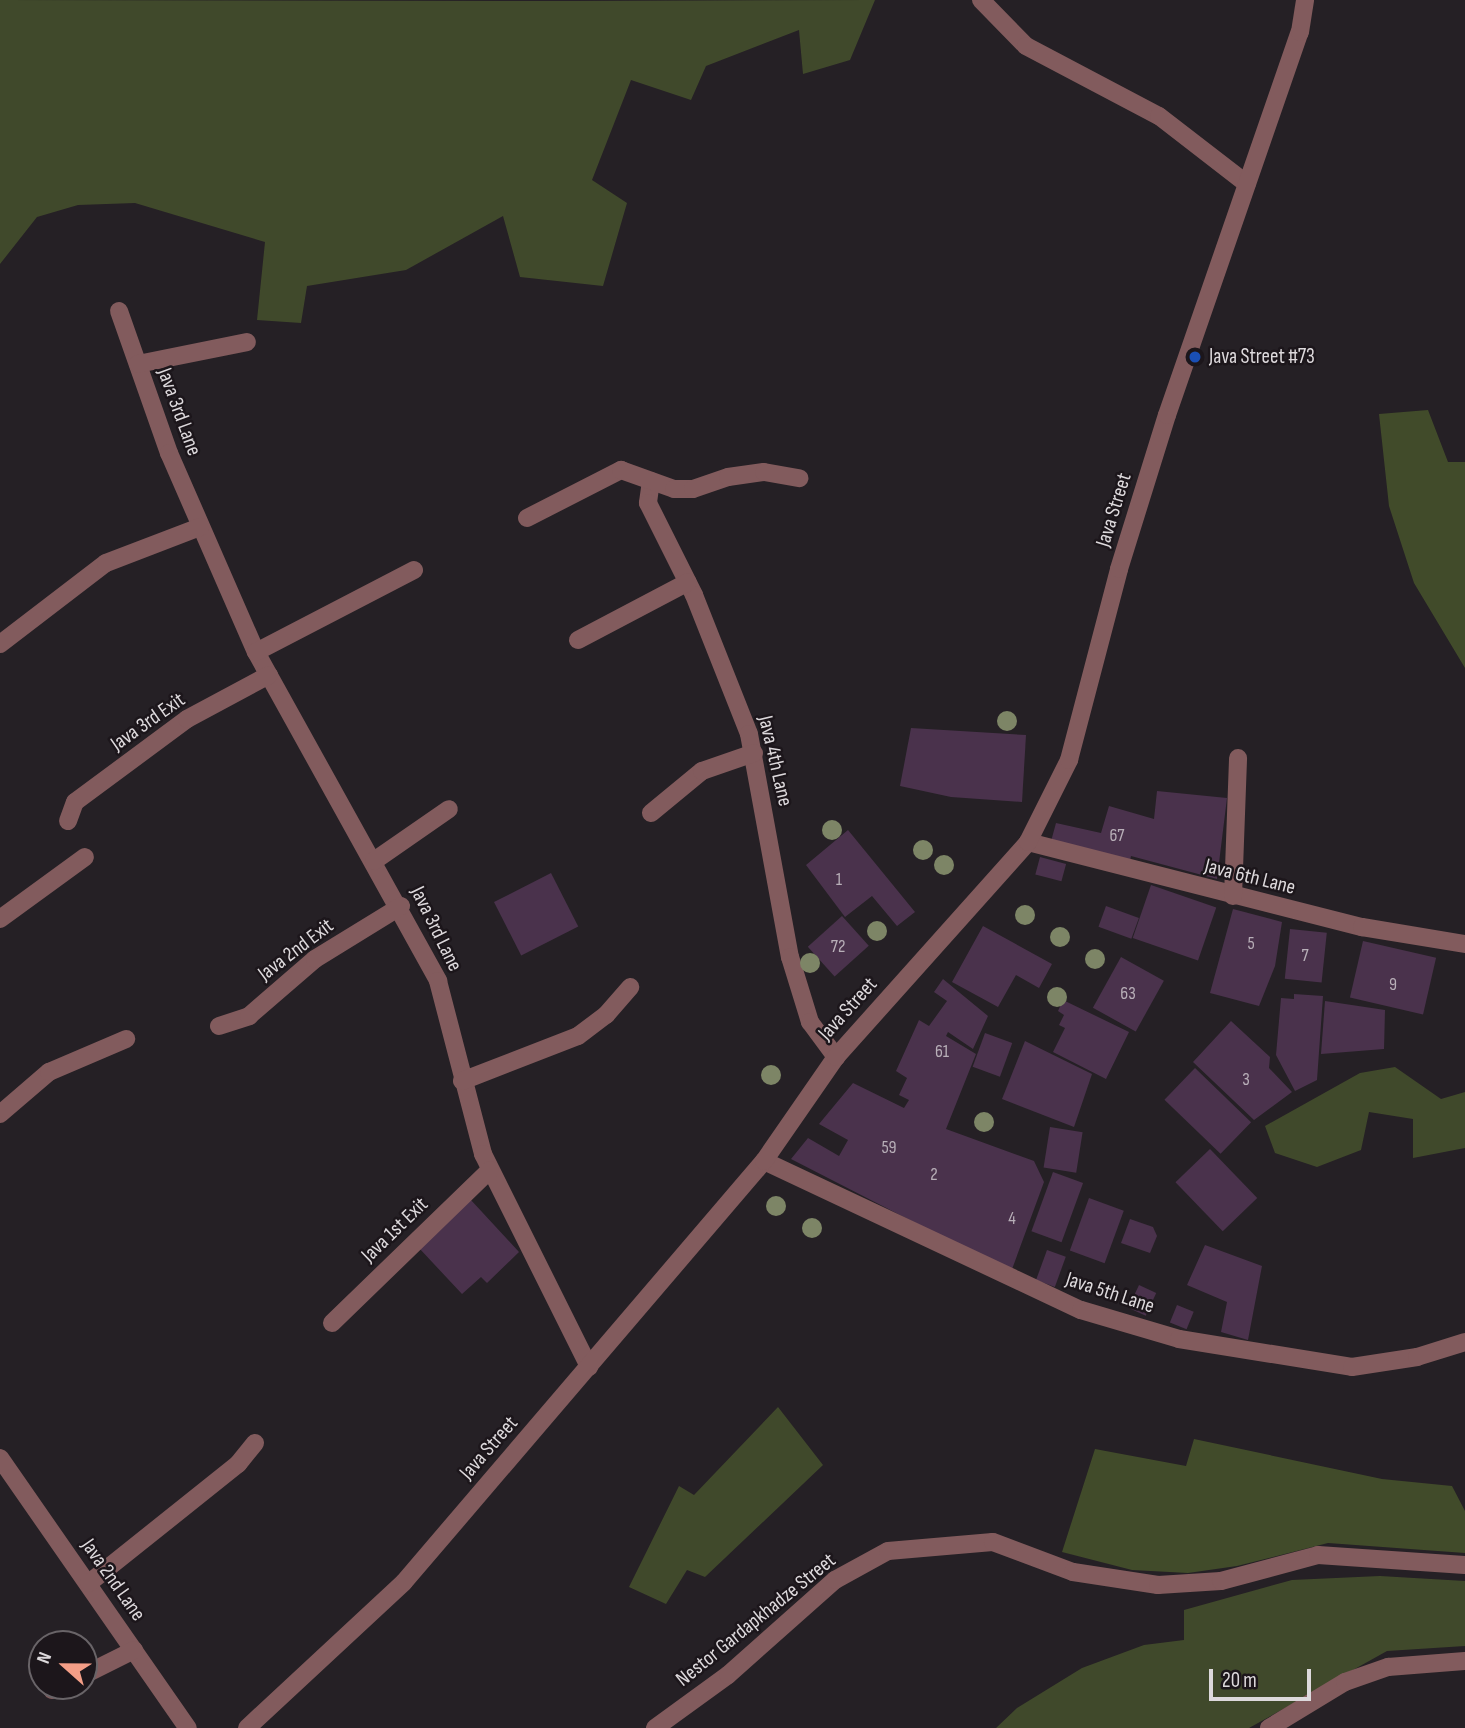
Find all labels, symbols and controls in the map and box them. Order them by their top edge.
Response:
place label: Java Street #73 [1209,344,1315,370]
marker: Java Street #73 [1187,349,1203,365]
street label: Java 3rd Lane [152,365,206,459]
street label: Java Street [1091,470,1137,550]
street label: Java 3rd Exit [106,687,190,757]
street label: Java 4th Lane [752,713,798,809]
house number: 67 [1109,825,1125,847]
street label: Java 6th Lane [1202,854,1298,900]
house number: 1 [836,869,842,891]
street label: Java 3rd Lane [405,882,467,976]
street label: Java 2nd Exit [253,913,339,987]
house number: 5 [1247,933,1255,955]
house number: 72 [831,936,845,958]
house number: 7 [1301,945,1309,967]
street label: Java Street [813,972,883,1046]
house number: 9 [1389,974,1397,996]
house number: 63 [1120,983,1136,1005]
house number: 61 [935,1041,949,1063]
house number: 3 [1242,1069,1250,1091]
house number: 59 [881,1137,897,1159]
house number: 2 [930,1164,938,1186]
street label: Java 1st Exit [356,1192,434,1268]
house number: 4 [1008,1208,1016,1230]
street label: Java 5th Lane [1062,1267,1158,1319]
street label: Java Street [455,1411,523,1485]
street label: Java 2nd Lane [76,1534,150,1626]
street label: Nestor Gardapkhadze Street [671,1548,841,1692]
north arrow [28,1630,98,1700]
text: N [32,1649,57,1667]
scale bar [1213,1654,1314,1698]
text: 20 m [1222,1668,1257,1693]

